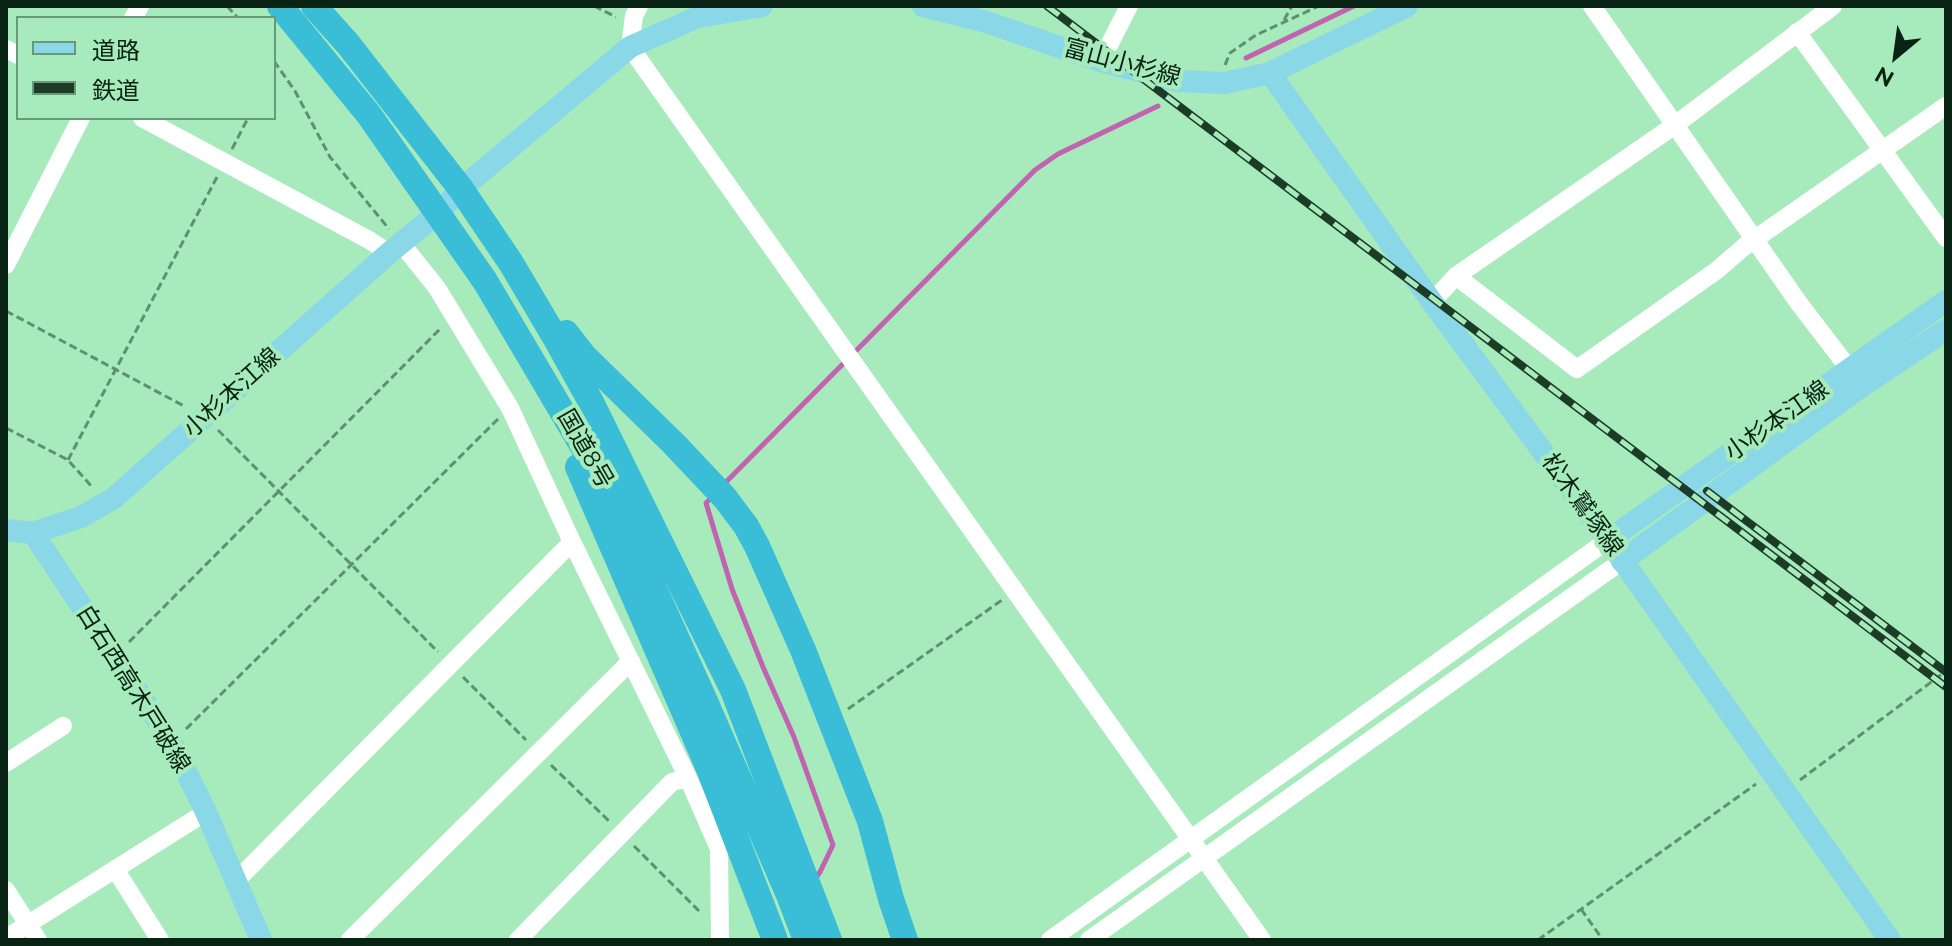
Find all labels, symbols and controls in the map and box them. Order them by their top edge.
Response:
legend [16,16,276,120]
north arrow [1856,16,1936,96]
street label: 富山小杉線 [1060,34,1184,92]
text: 道路 [92,36,140,65]
text: N [1871,62,1898,92]
text: 鉄道 [92,76,140,105]
street label: 小杉本江線 [178,342,286,444]
street label: 小杉本江線 [1720,375,1834,467]
street label: 国道8号 [551,404,619,494]
street label: 松木鷲塚線 [1535,448,1629,562]
street label: 白石西高木戸破線 [70,600,196,778]

